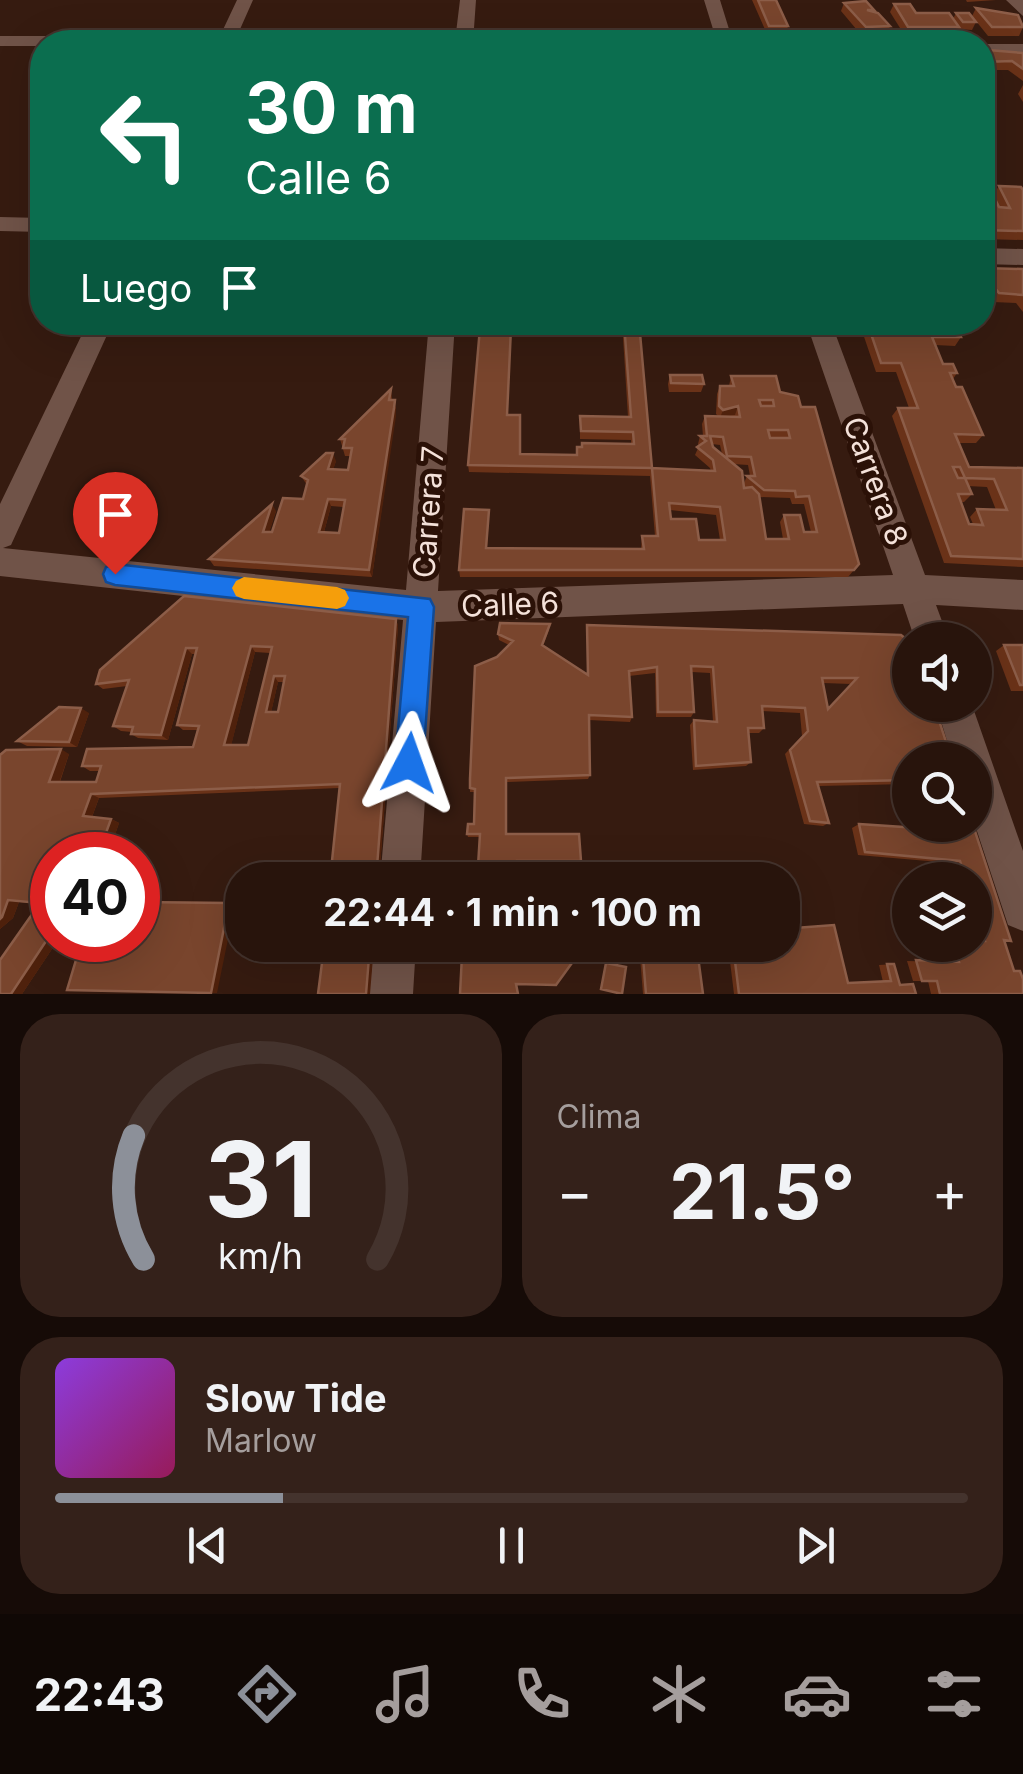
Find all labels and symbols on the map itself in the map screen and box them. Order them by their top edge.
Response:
street label: Carrera 8 [836,412,916,550]
street label: Carrera 7 [405,445,451,579]
pin [73,472,158,575]
street label: Calle 6 [460,584,560,624]
position arrow [357,711,461,815]
speed limit sign: 40 [30,832,160,962]

